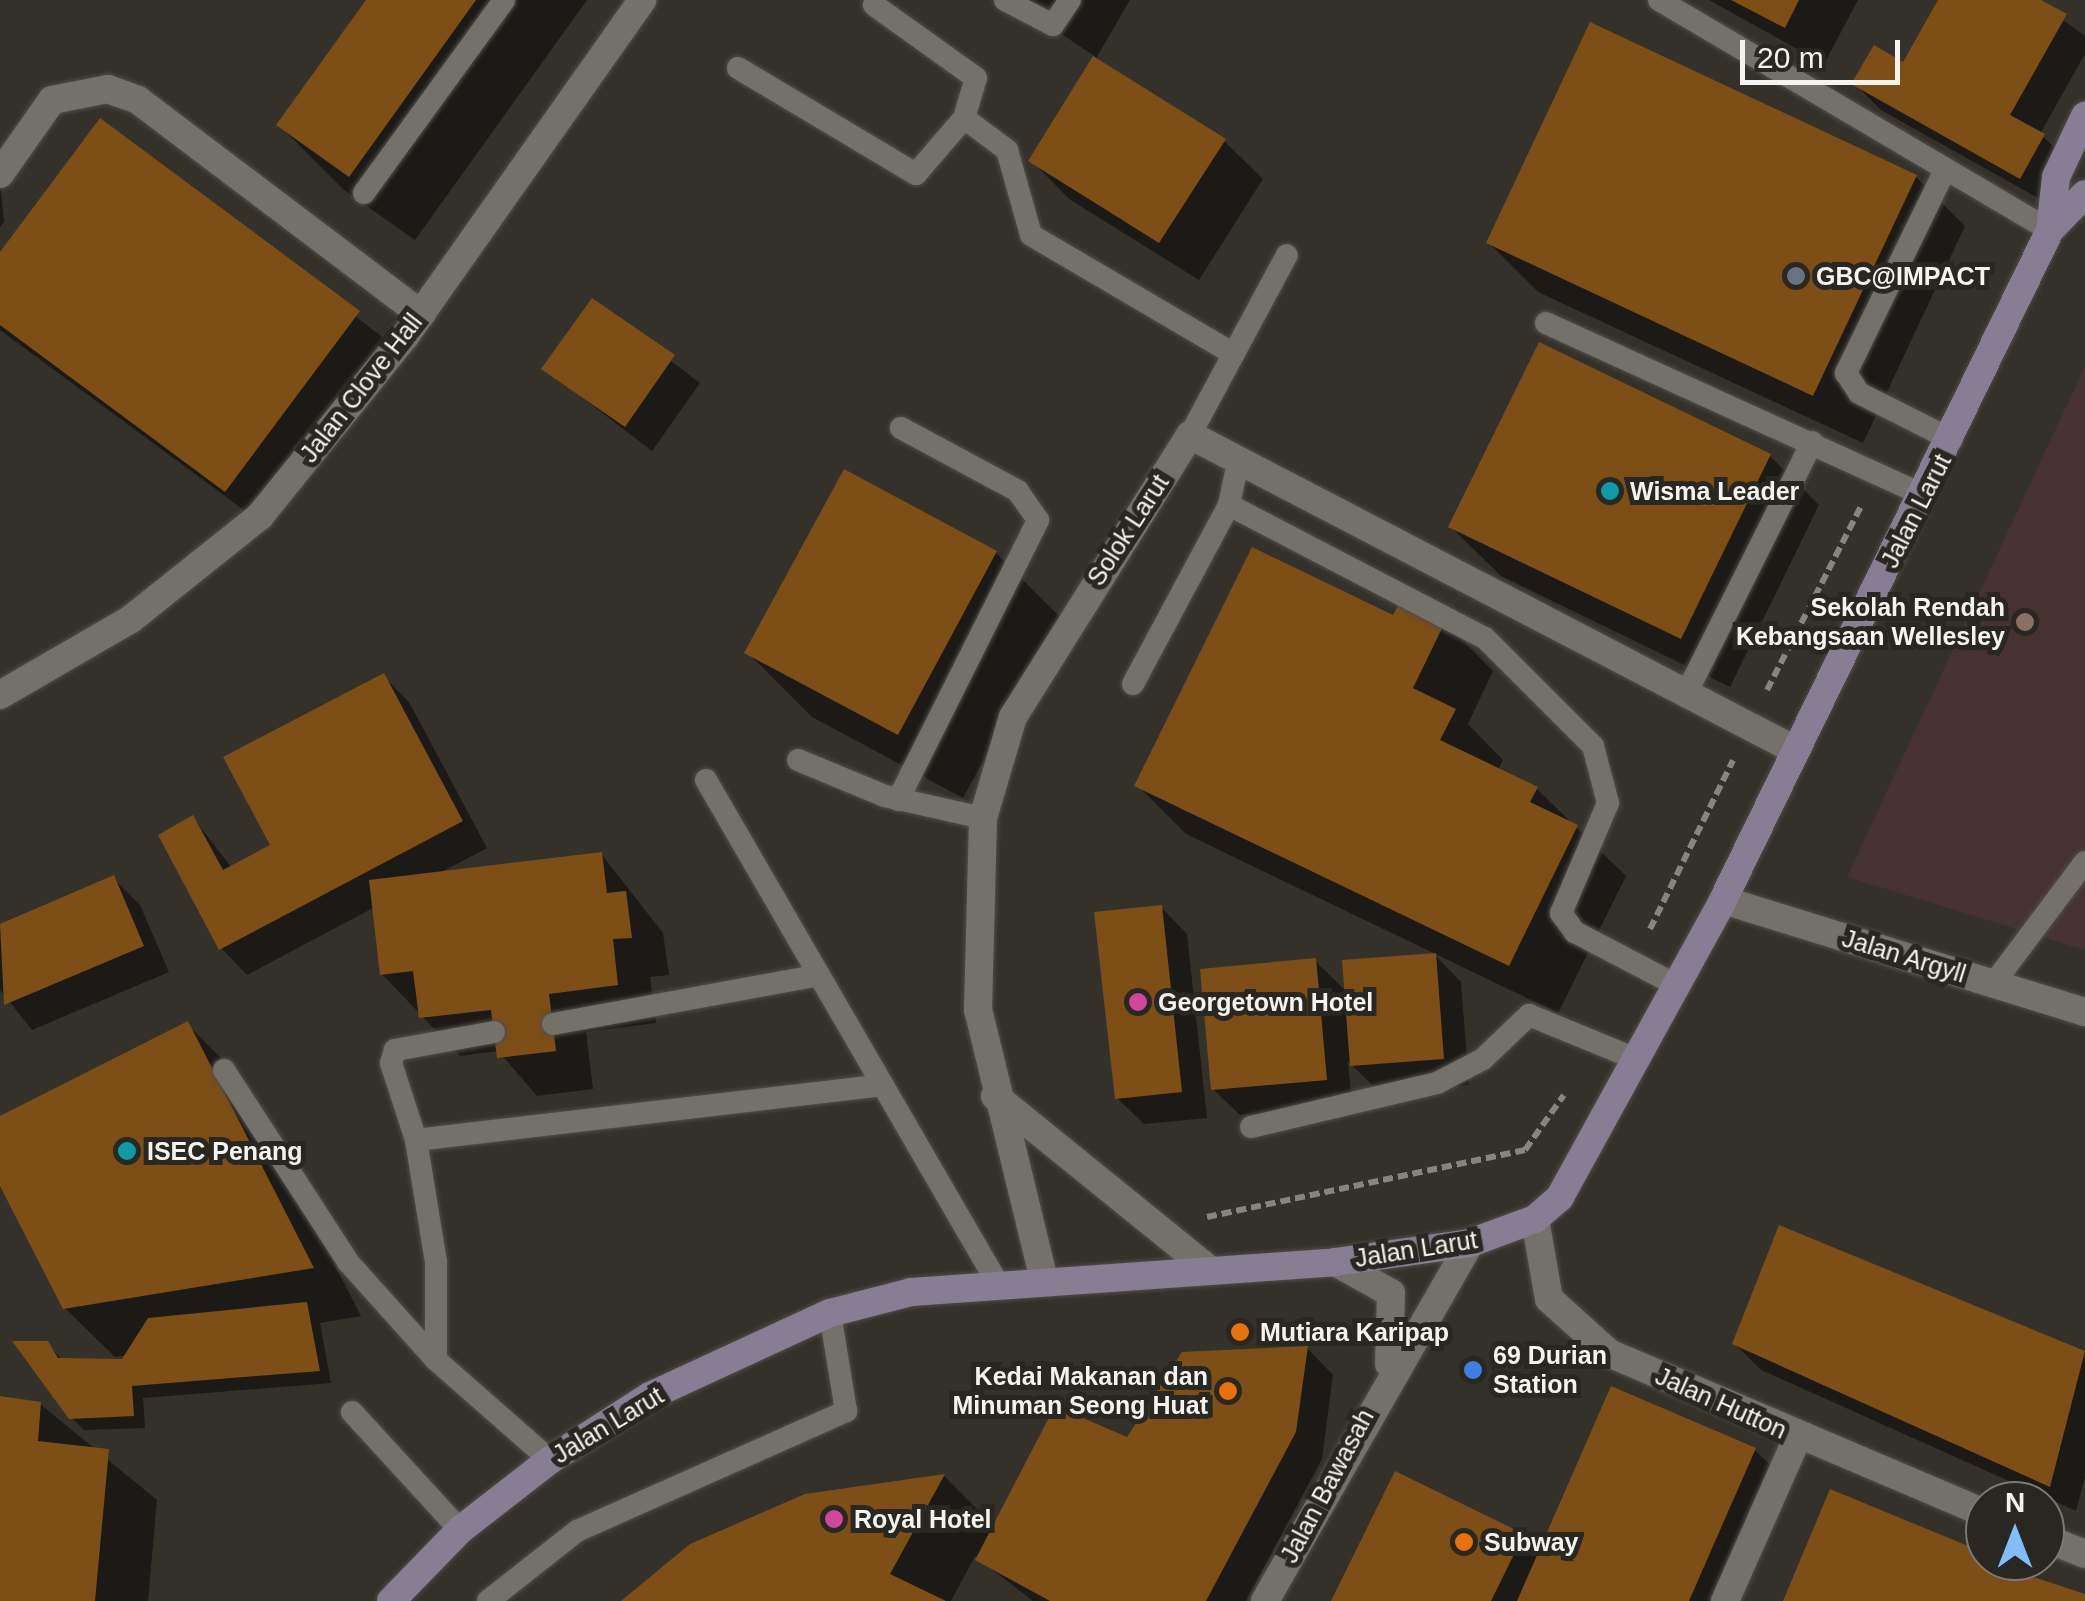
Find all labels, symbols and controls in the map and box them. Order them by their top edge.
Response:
scale bar [1745,20,1905,82]
text: 20 m [1757,41,1824,74]
place label: GBC@IMPACT [1816,261,1990,291]
marker: GBC@IMPACT [1785,265,1807,287]
street label: Jalan Clove Hall [294,308,428,468]
street label: Jalan Larut [1875,449,1957,573]
street label: Solok Larut [1081,469,1175,591]
place label: Wisma Leader [1630,476,1799,506]
marker: Wisma Leader [1599,480,1621,502]
place label: Sekolah Rendah Kebangsaan Wellesley [1736,593,2005,652]
marker: Sekolah Rendah Kebangsaan Wellesley [2014,611,2036,633]
street label: Jalan Argyll [1838,923,1970,989]
place label: Georgetown Hotel [1158,987,1373,1017]
marker: Georgetown Hotel [1127,991,1149,1013]
place label: ISEC Penang [147,1136,303,1166]
marker: ISEC Penang [116,1140,138,1162]
street label: Jalan Larut [1353,1225,1479,1273]
place label: Mutiara Karipap [1260,1317,1449,1347]
marker: Mutiara Karipap [1229,1321,1251,1343]
place label: 69 Durian Station [1493,1341,1607,1400]
marker: 69 Durian Station [1462,1359,1484,1381]
street label: Jalan Hutton [1651,1361,1791,1445]
place label: Kedai Makanan dan Minuman Seong Huat [952,1362,1208,1421]
street label: Jalan Larut [547,1380,669,1470]
marker: Kedai Makanan dan Minuman Seong Huat [1217,1380,1239,1402]
street label: Jalan Bawasah [1274,1404,1380,1568]
north arrow [1965,1481,2065,1581]
text: N [2005,1487,2025,1518]
place label: Royal Hotel [854,1504,992,1534]
marker: Royal Hotel [823,1508,845,1530]
place label: Subway [1484,1527,1578,1557]
marker: Subway [1453,1531,1475,1553]

